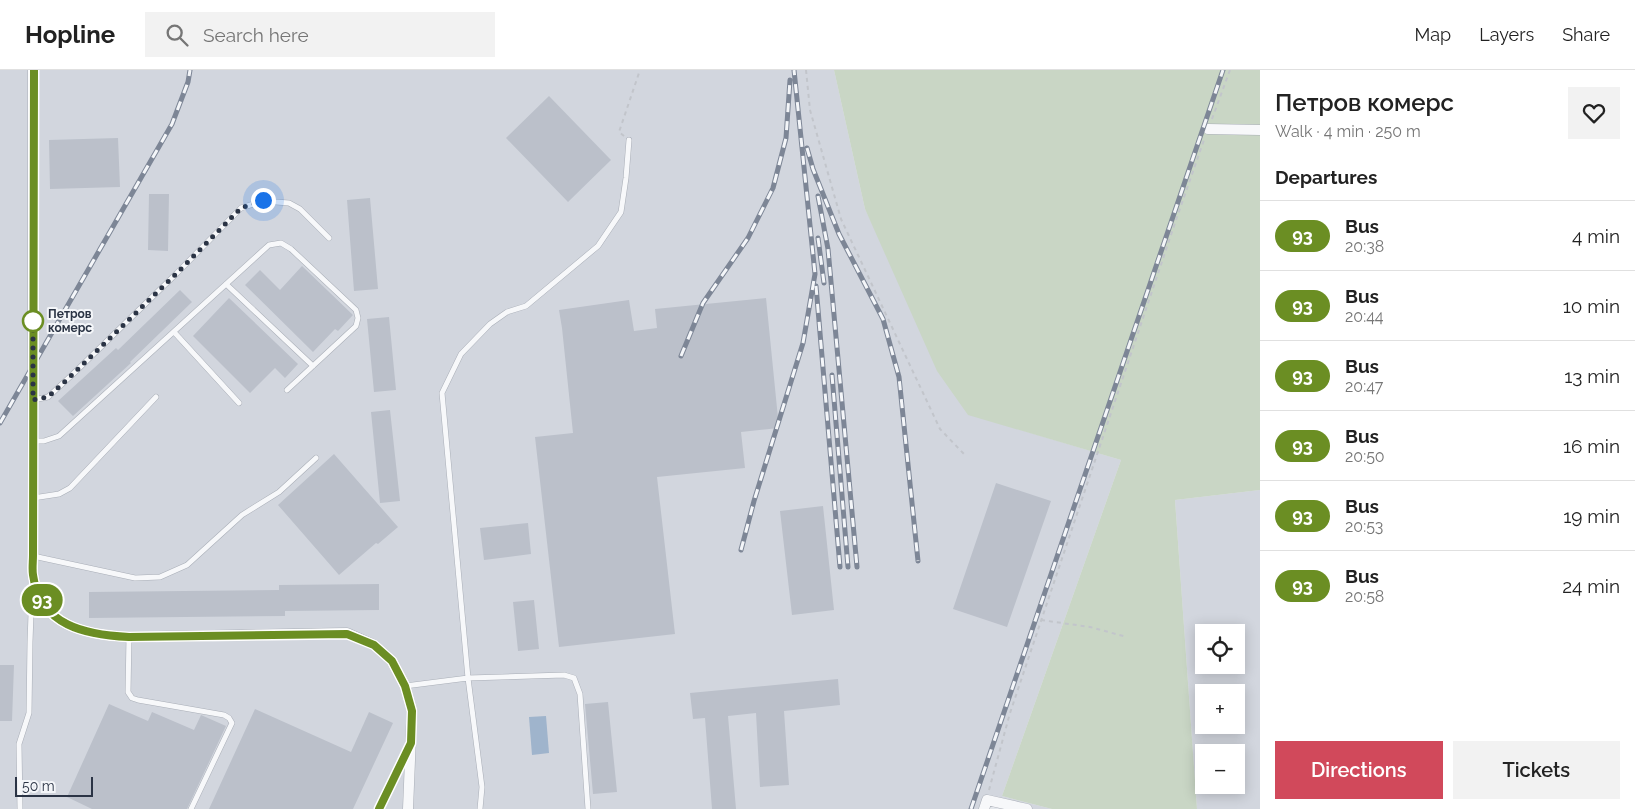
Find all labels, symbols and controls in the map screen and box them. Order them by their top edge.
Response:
search box [145,12,495,57]
text: Hopline [25,20,115,49]
icon: search [163,21,191,49]
text: Search here [203,24,309,46]
text: Map [1415,24,1451,45]
text: Layers [1479,24,1534,45]
text: Share [1562,24,1610,45]
button: heart [1568,87,1620,139]
text: Петров комерс [1275,88,1454,117]
text: Walk · 4 min · 250 m [1275,122,1421,141]
text: Departures [1275,166,1377,188]
your location [251,188,276,213]
text: Bus [1345,215,1379,237]
text: 93 [1292,225,1313,246]
text: 4 min [1572,225,1620,247]
text: 20:38 [1345,237,1384,256]
text: Bus [1345,285,1379,307]
text: 93 [1292,295,1313,316]
text: 10 min [1563,295,1620,317]
place label: Петров комерс [48,307,92,335]
text: 20:44 [1345,307,1384,326]
marker: Петров комерс [22,310,44,332]
text: Bus [1345,355,1379,377]
text: 93 [1292,365,1313,386]
text: 13 min [1564,365,1620,387]
text: 20:47 [1345,377,1383,396]
text: Bus [1345,425,1379,447]
text: 93 [1292,435,1313,456]
text: 16 min [1563,435,1620,457]
text: 20:50 [1345,447,1385,466]
text: Bus [1345,495,1379,517]
text: 93 [1292,505,1313,526]
text: 19 min [1563,505,1620,527]
text: 20:53 [1345,517,1383,536]
text: Bus [1345,565,1379,587]
text: 93 [1292,575,1313,596]
text: 24 min [1562,575,1620,597]
line badge: 93 [20,584,64,616]
text: 20:58 [1345,587,1384,606]
text: 93 [32,589,52,610]
map controls [1195,624,1245,794]
button: locate [1195,624,1245,674]
button: + [1195,684,1245,734]
button: Directions [1275,741,1443,799]
button: Tickets [1453,741,1620,799]
button: − [1195,744,1245,794]
scale bar [15,774,92,797]
text: 50 m [22,778,55,794]

